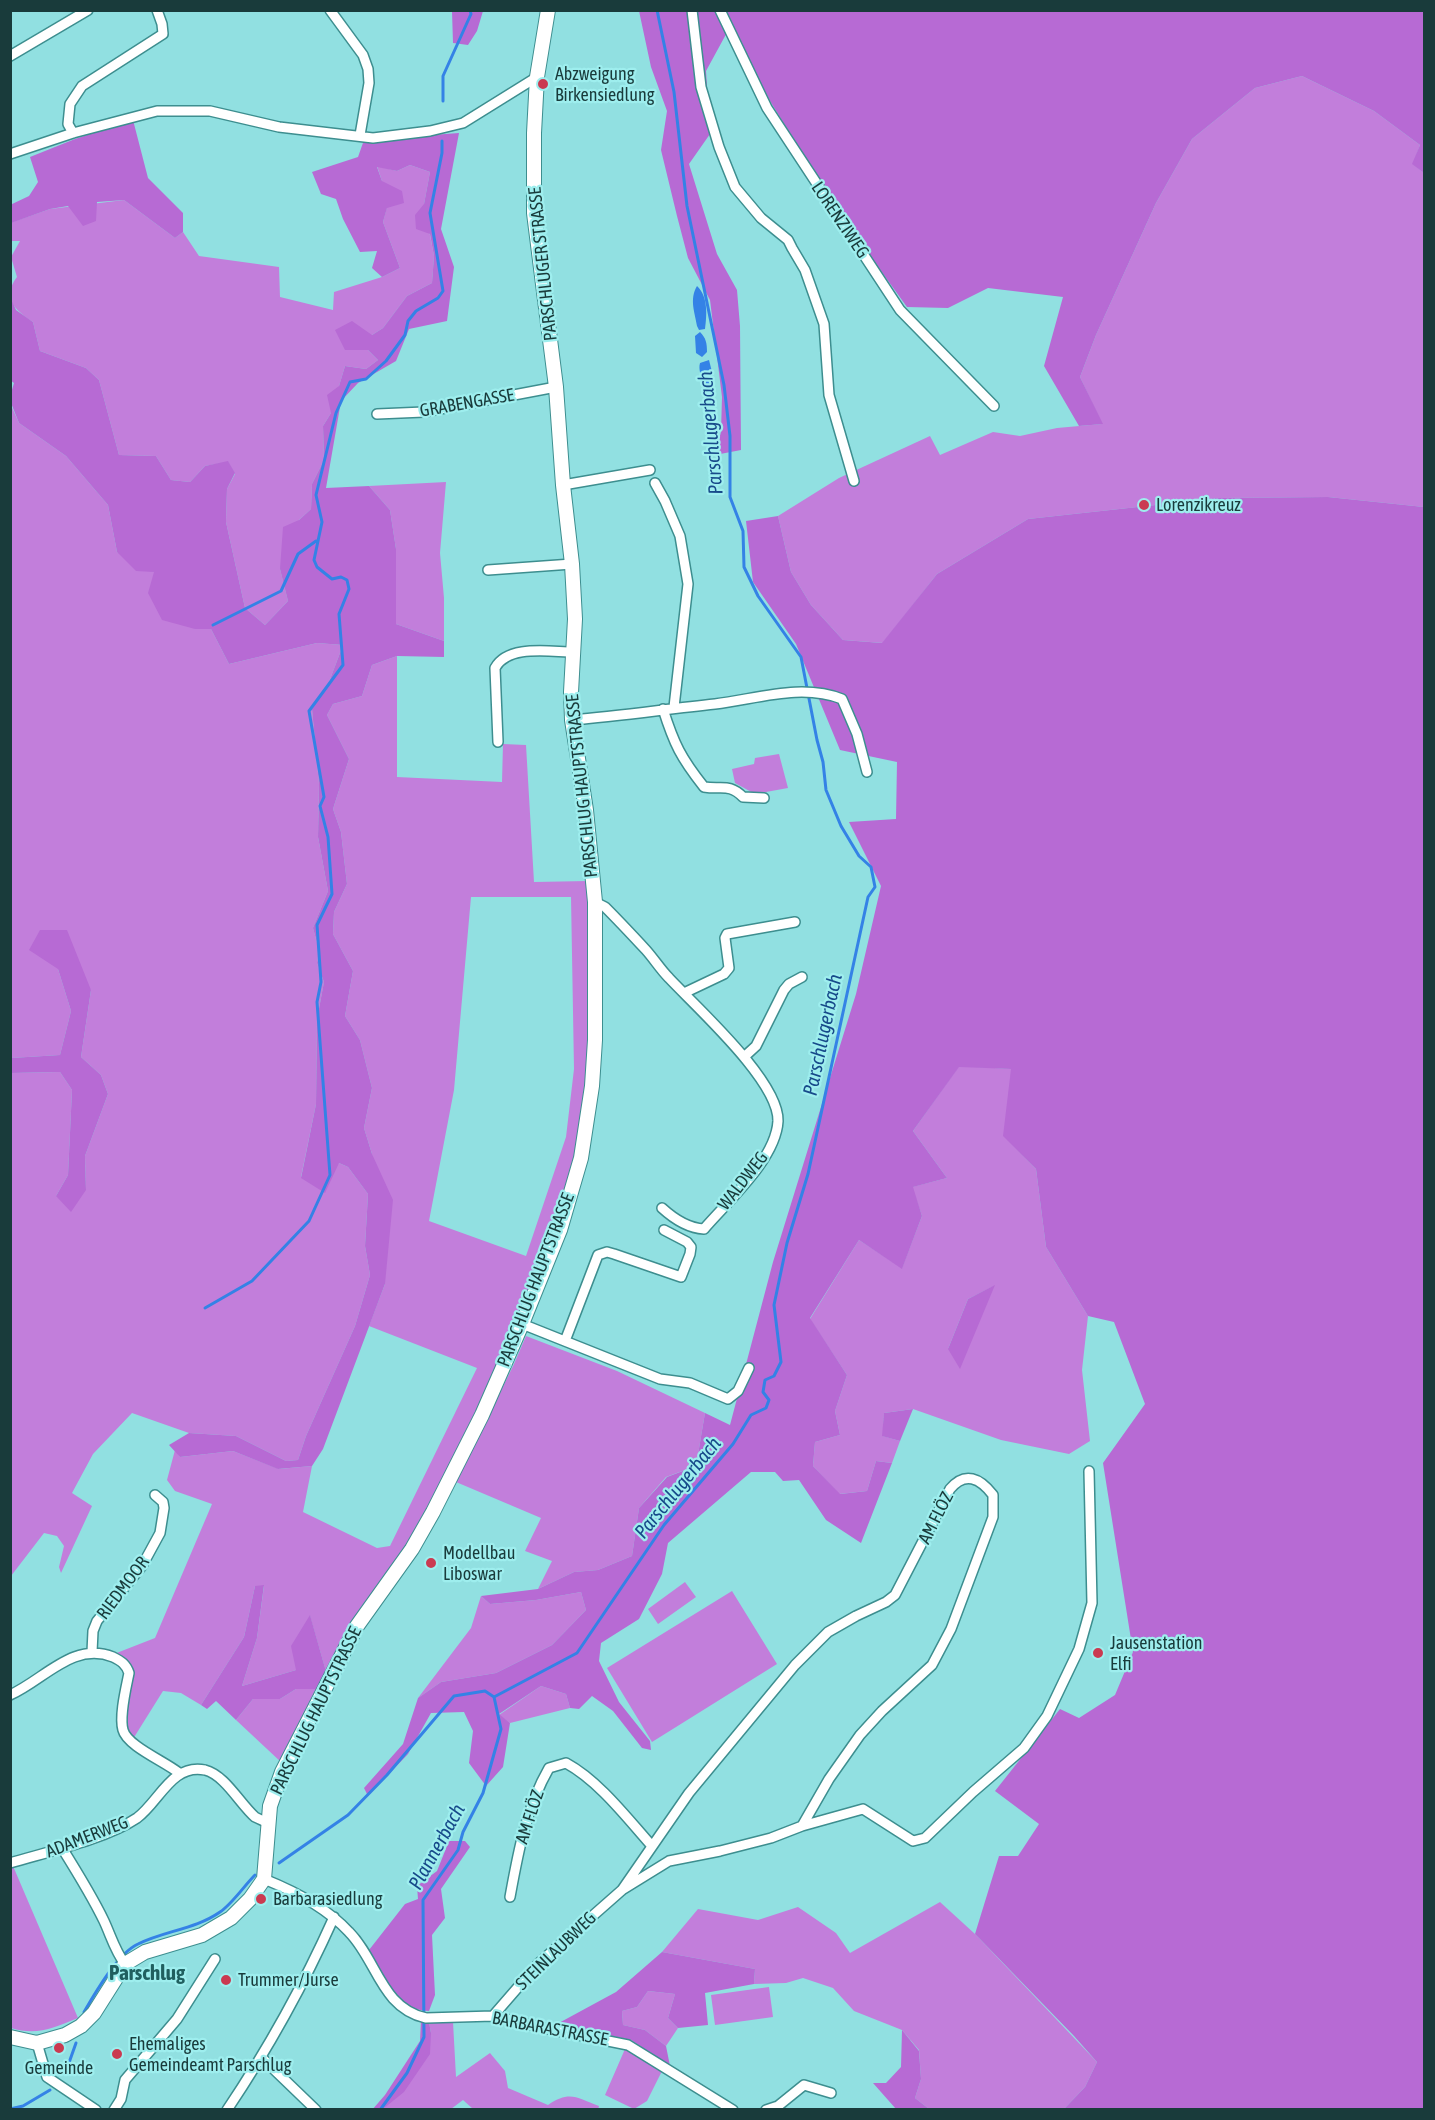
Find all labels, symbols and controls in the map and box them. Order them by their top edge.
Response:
place label: Abzweigung Birkensiedlung [555,63,654,106]
marker: Abzweigung Birkensiedlung [536,77,550,91]
street label: LORENZIWEG [807,178,873,262]
street label: PARSCHLUGER STRASSE [524,186,562,342]
water label: Parschlugerbach [694,370,728,496]
street label: GRABENGASSE [418,384,516,422]
place label: Lorenzikreuz [1156,494,1241,516]
marker: Lorenzikreuz [1137,498,1151,512]
street label: PARSCHLUG HAUPTSTRASSE [562,693,602,879]
water label: Parschlugerbach [798,972,848,1098]
street label: WALDWEG [713,1147,773,1215]
street label: PARSCHLUG HAUPTSTRASSE [493,1190,579,1370]
water label: Parschlugerbach [630,1432,726,1544]
street label: AM FLÖZ [914,1488,958,1548]
place label: Modellbau Liboswar [443,1542,515,1584]
street label: RIEDMOOR [92,1552,154,1624]
marker: Modellbau Liboswar [424,1556,438,1570]
street label: PARSCHLUG HAUPTSTRASSE [266,1623,366,1799]
place label: Jausenstation Elfi [1110,1632,1203,1674]
marker: Jausenstation Elfi [1091,1646,1105,1660]
street label: AM FLÖZ [511,1787,549,1847]
water label: Plannerbach [404,1800,470,1894]
street label: ADAMERWEG [43,1811,131,1863]
place label: Barbarasiedlung [273,1888,382,1910]
marker: Barbarasiedlung [254,1892,268,1906]
street label: STEINLAUBWEG [511,1907,601,1995]
district label: Parschlug [109,1960,185,1986]
place label: Trummer/Jurse [238,1969,339,1991]
marker: Trummer/Jurse [219,1973,233,1987]
street label: BARBARASTRASSE [490,2007,610,2051]
place label: Ehemaliges Gemeindeamt Parschlug [129,2033,291,2076]
marker: Gemeinde [52,2041,66,2055]
marker: Ehemaliges Gemeindeamt Parschlug [110,2047,124,2061]
place label: Gemeinde [25,2057,93,2079]

